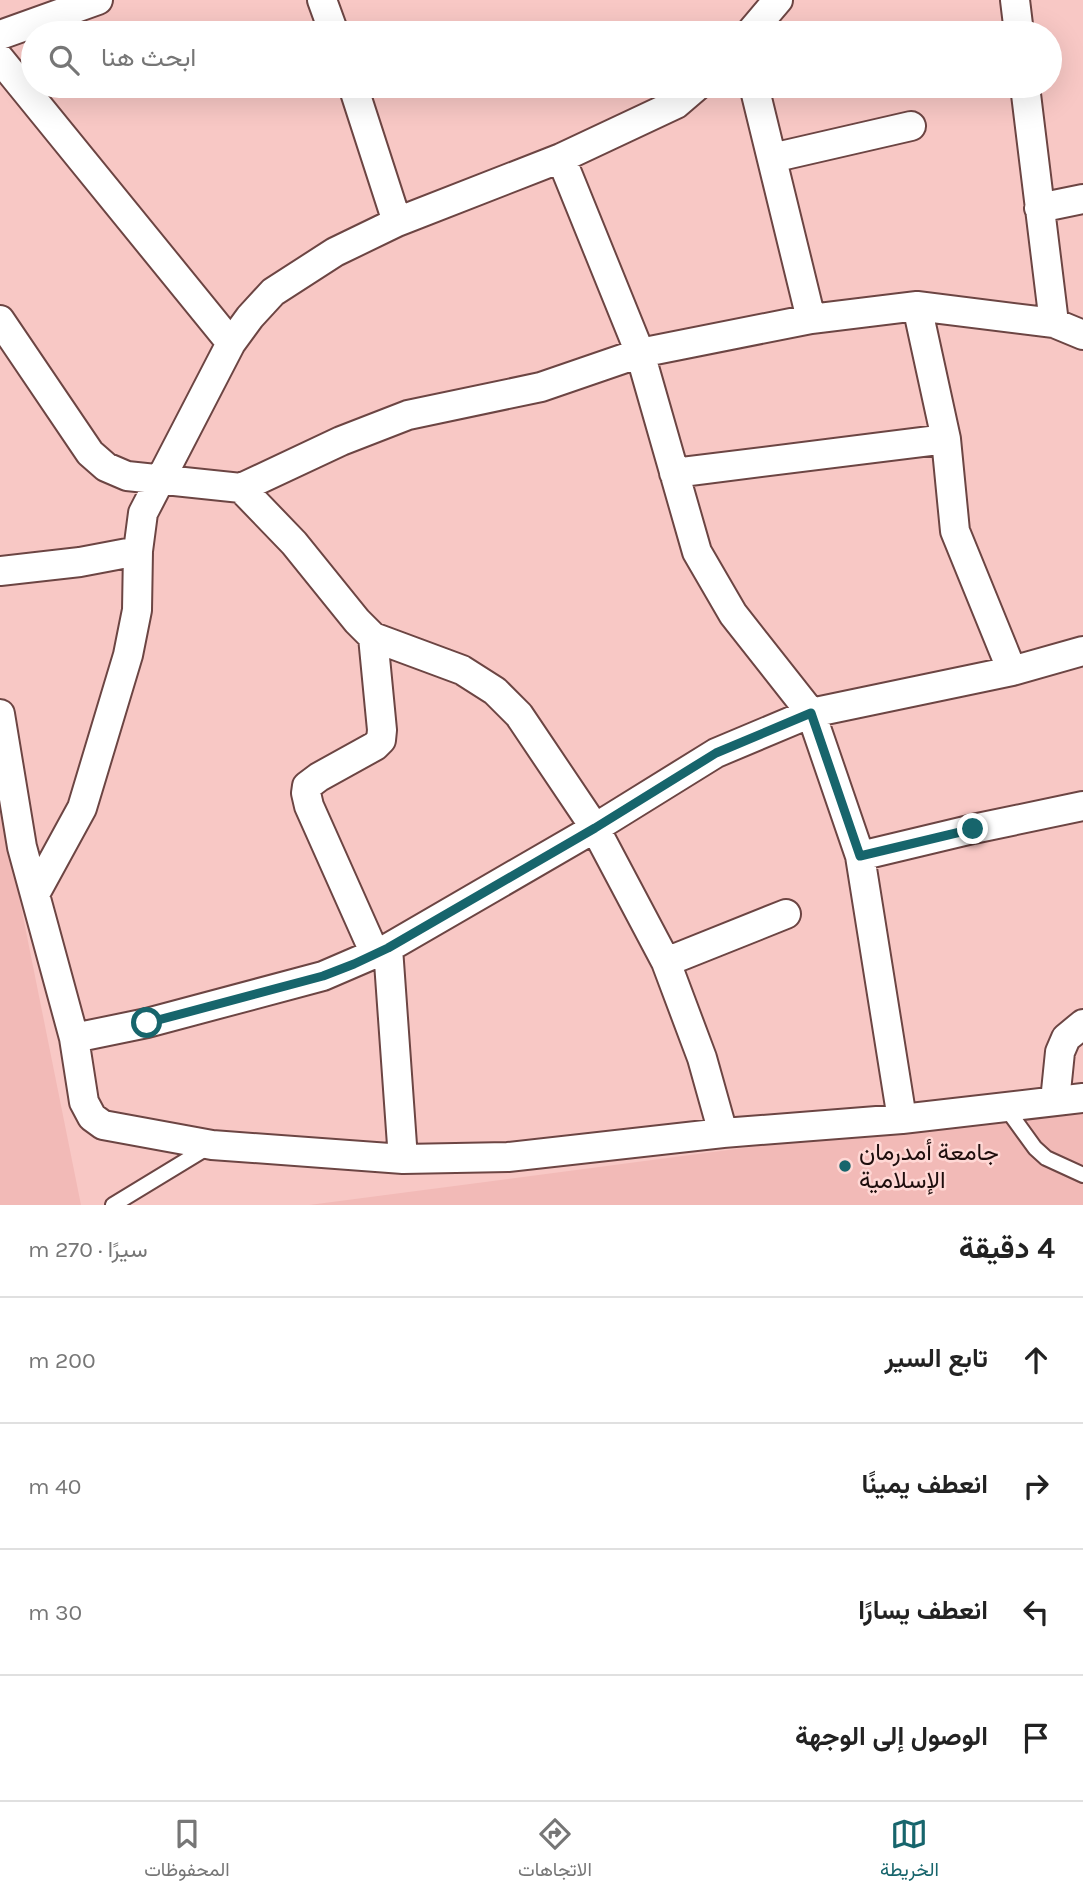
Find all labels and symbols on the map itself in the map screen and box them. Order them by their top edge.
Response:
route end [957,813,988,844]
route start [131,1007,162,1038]
place label: جامعة أمدرمان الإسلامية [859,1138,999,1195]
marker: جامعة أمدرمان الإسلامية [837,1158,853,1174]

